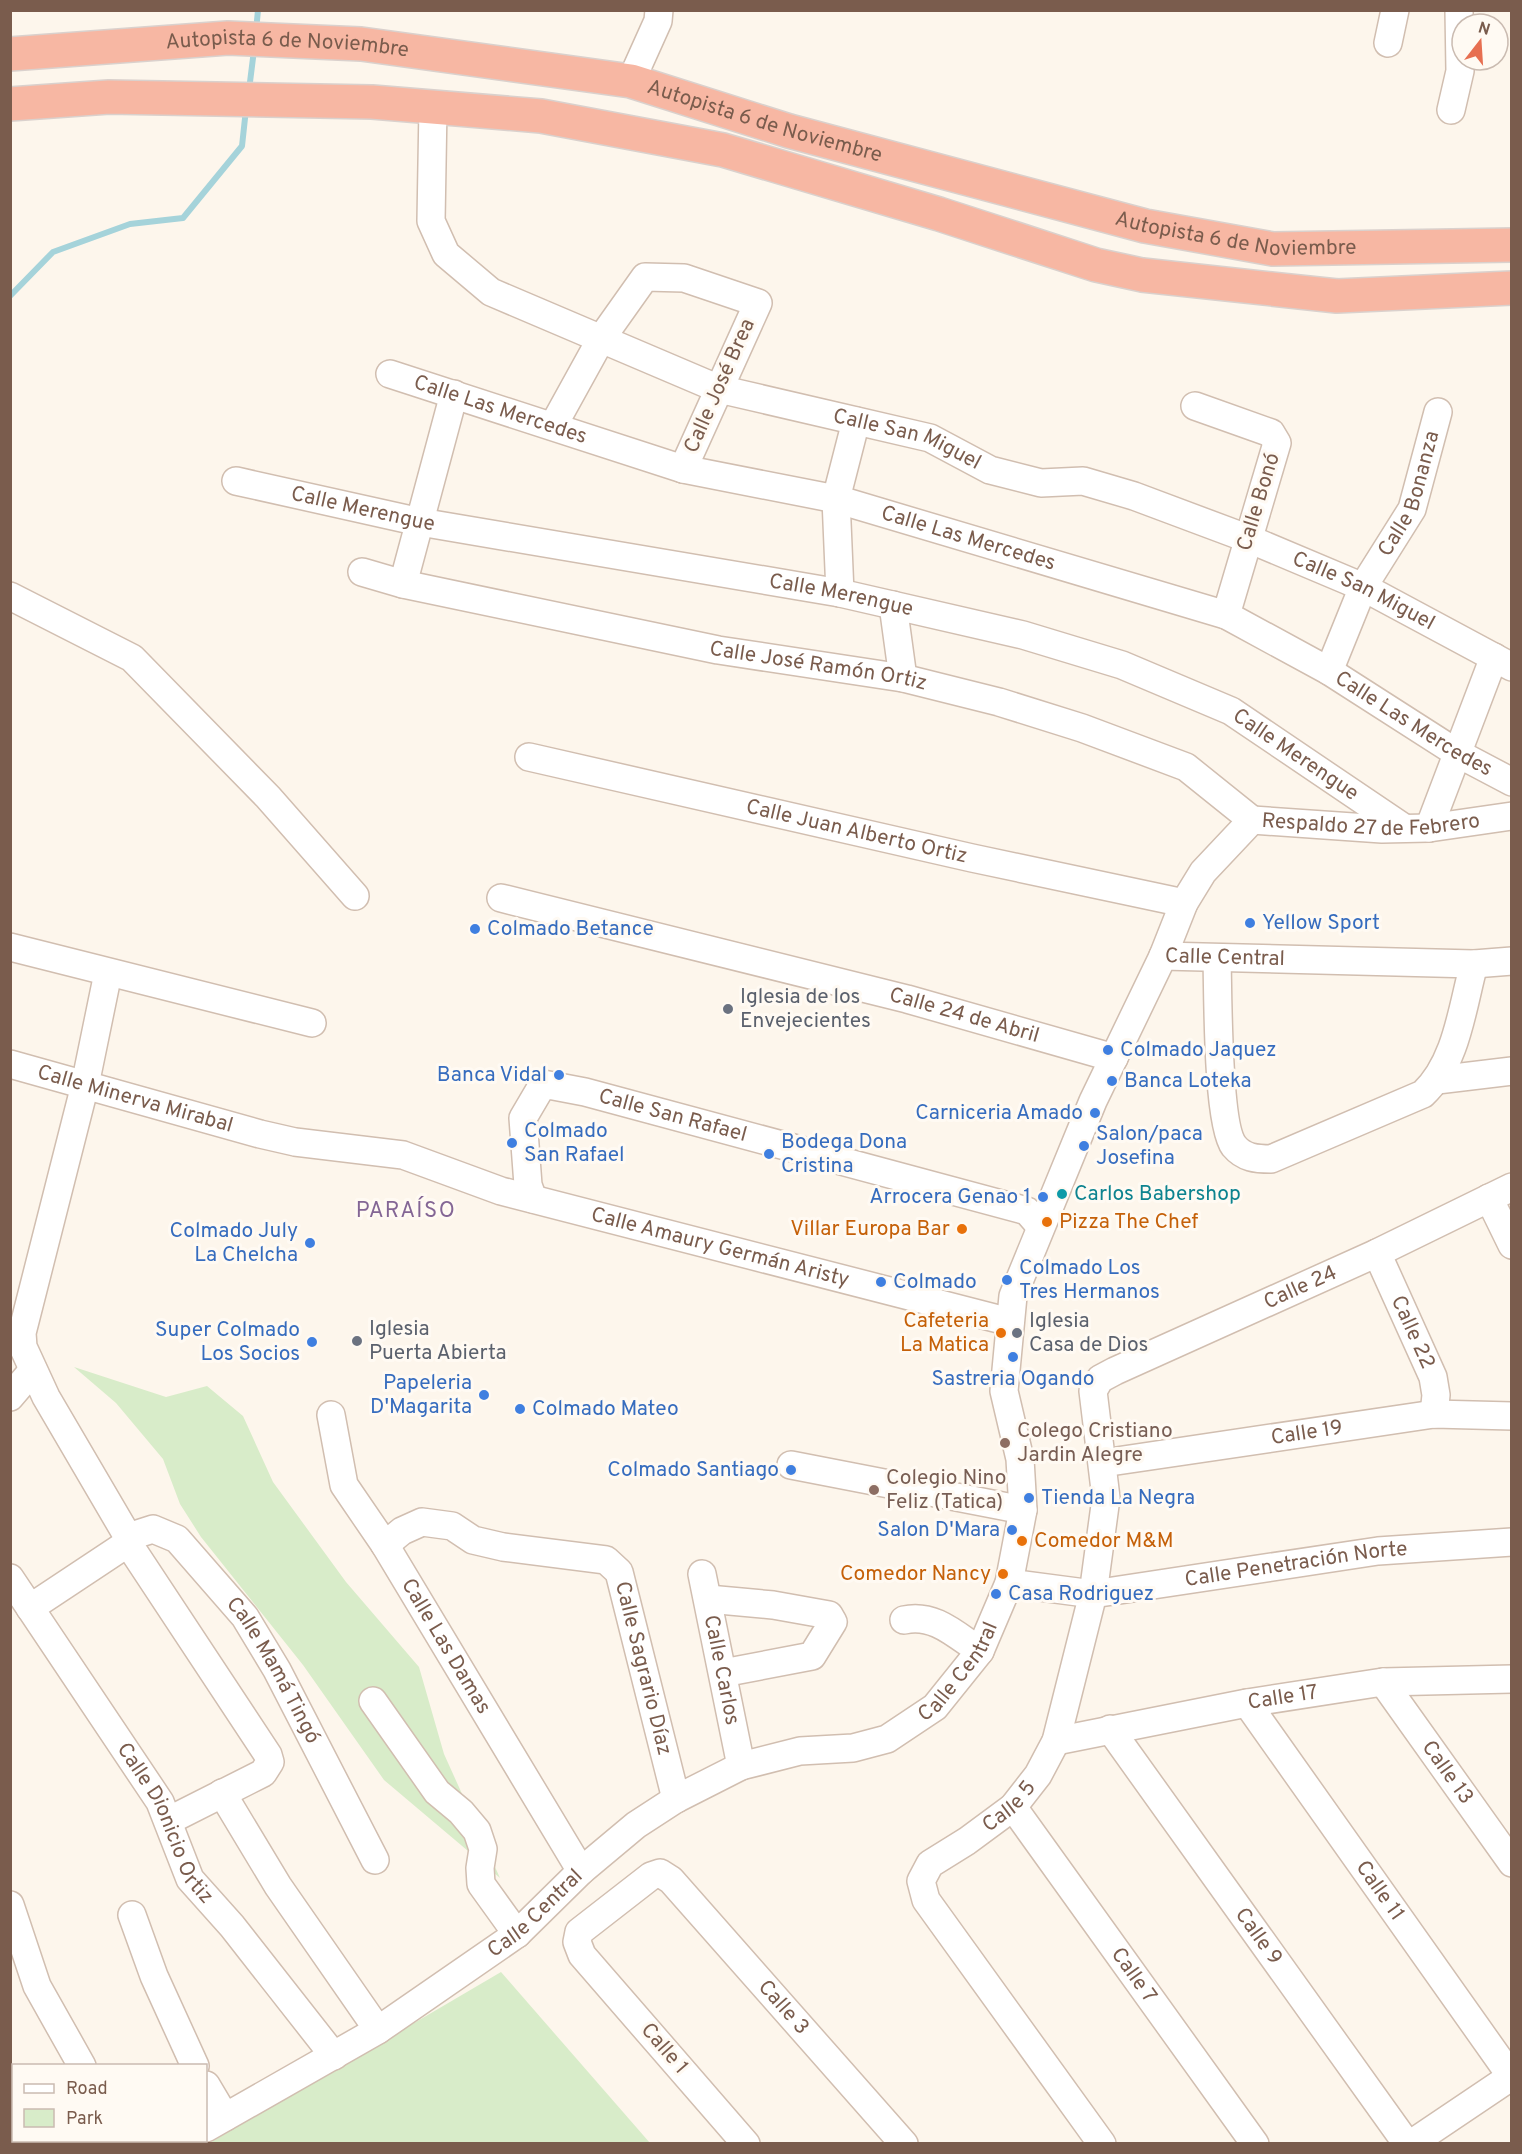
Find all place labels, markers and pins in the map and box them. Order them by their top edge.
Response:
place label: Yellow Sport [1262,910,1380,937]
place label: Colmado Betance [487,916,654,943]
marker: Yellow Sport [1243,916,1257,930]
marker: Colmado Betance [468,922,482,936]
place label: Iglesia de los Envejecientes [740,984,871,1035]
marker: Iglesia de los Envejecientes [721,1002,735,1016]
place label: Colmado Jaquez [1120,1037,1277,1064]
marker: Colmado Jaquez [1101,1043,1115,1057]
place label: Banca Vidal [437,1062,547,1089]
marker: Banca Vidal [552,1068,566,1082]
place label: Banca Loteka [1124,1068,1252,1095]
marker: Banca Loteka [1105,1074,1119,1088]
place label: Carniceria Amado [915,1100,1083,1127]
marker: Carniceria Amado [1088,1106,1102,1120]
place label: Colmado San Rafael [524,1118,625,1169]
place label: Salon/paca Josefina [1096,1121,1203,1172]
place label: Bodega Dona Cristina [781,1129,907,1180]
marker: Colmado San Rafael [505,1136,519,1150]
marker: Salon/paca Josefina [1077,1139,1091,1153]
marker: Bodega Dona Cristina [762,1147,776,1161]
place label: Carlos Babershop [1074,1181,1241,1208]
place label: Arrocera Genao 1 [869,1184,1031,1211]
marker: Carlos Babershop [1055,1187,1069,1201]
marker: Arrocera Genao 1 [1036,1190,1050,1204]
place label: Pizza The Chef [1059,1209,1198,1236]
marker: Pizza The Chef [1040,1215,1054,1229]
place label: Villar Europa Bar [790,1216,950,1243]
place label: Colmado July La Chelcha [169,1218,298,1269]
marker: Villar Europa Bar [955,1222,969,1236]
marker: Colmado July La Chelcha [303,1236,317,1250]
place label: Colmado Los Tres Hermanos [1019,1255,1160,1306]
place label: Colmado [893,1269,977,1296]
marker: Colmado Los Tres Hermanos [1000,1273,1014,1287]
marker: Colmado [874,1275,888,1289]
place label: Cafeteria La Matica [900,1308,989,1359]
place label: Iglesia Casa de Dios [1029,1308,1148,1359]
place label: Iglesia Puerta Abierta [369,1316,507,1367]
place label: Super Colmado Los Socios [155,1317,300,1368]
marker: Cafeteria La Matica [994,1326,1008,1340]
marker: Iglesia Casa de Dios [1010,1326,1024,1340]
marker: Iglesia Puerta Abierta [350,1334,364,1348]
marker: Super Colmado Los Socios [305,1335,319,1349]
marker: Sastreria Ogando [1006,1350,1020,1364]
place label: Sastreria Ogando [932,1366,1094,1393]
place label: Papeleria D'Magarita [370,1370,472,1421]
marker: Papeleria D'Magarita [477,1388,491,1402]
place label: Colmado Mateo [532,1396,679,1423]
marker: Colmado Mateo [513,1402,527,1416]
place label: Colego Cristiano Jardin Alegre [1017,1418,1173,1469]
marker: Colego Cristiano Jardin Alegre [998,1436,1012,1450]
place label: Colmado Santiago [607,1457,779,1484]
marker: Colmado Santiago [784,1463,798,1477]
place label: Colegio Nino Feliz (Tatica) [886,1465,1006,1516]
marker: Colegio Nino Feliz (Tatica) [867,1483,881,1497]
place label: Tienda La Negra [1041,1485,1195,1512]
marker: Tienda La Negra [1022,1491,1036,1505]
place label: Salon D'Mara [877,1517,1000,1544]
marker: Salon D'Mara [1005,1523,1019,1537]
place label: Comedor M&M [1034,1528,1174,1555]
marker: Comedor M&M [1015,1534,1029,1548]
place label: Comedor Nancy [840,1561,991,1588]
marker: Comedor Nancy [996,1567,1010,1581]
place label: Casa Rodriguez [1008,1581,1154,1608]
marker: Casa Rodriguez [989,1587,1003,1601]

